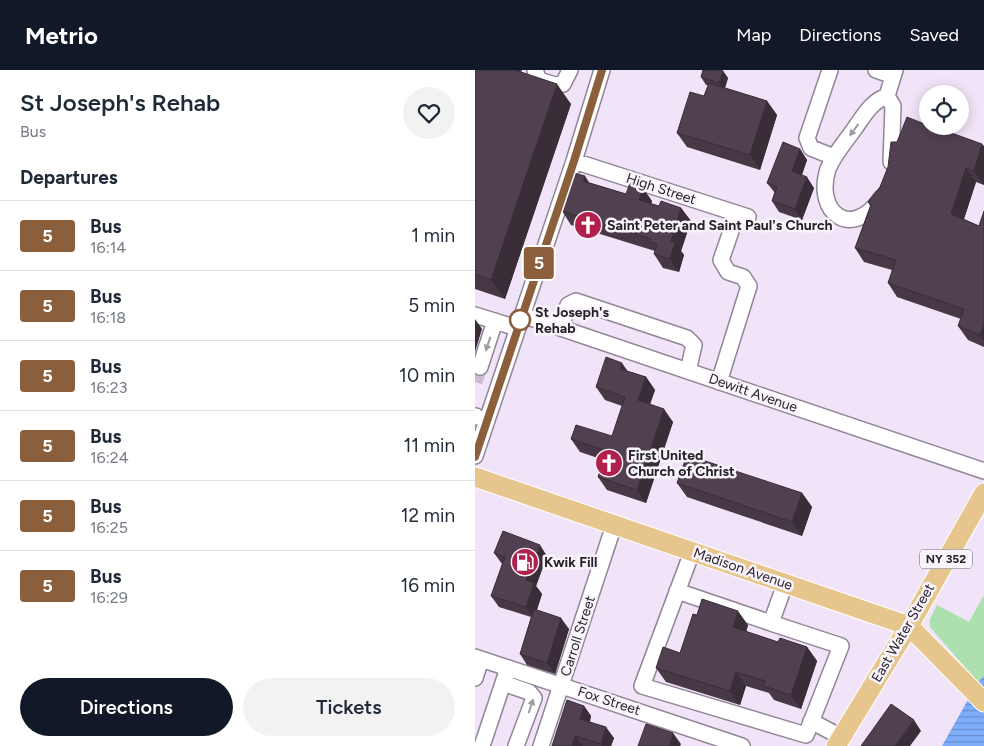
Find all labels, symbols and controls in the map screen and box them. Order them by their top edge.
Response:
text: Metrio [25,21,98,50]
text: Map [736,24,771,46]
text: Directions [799,24,881,46]
text: Saved [909,24,959,46]
map controls [919,85,969,135]
button: locate [919,85,969,135]
button: heart [403,87,455,139]
text: St Joseph's Rehab [20,88,220,117]
text: Bus [20,122,46,141]
one-way arrow [849,123,859,137]
text: Departures [20,166,118,189]
street label: High Street [624,170,698,208]
church icon: Saint Peter and Saint Paul's Church [573,210,603,240]
text: Bus [90,215,121,238]
place label: Saint Peter and Saint Paul's Church [607,217,833,234]
text: 1 min [411,224,455,247]
text: 5 [42,225,53,247]
text: 16:14 [90,238,126,257]
line badge: 5 [523,247,555,279]
text: 5 [534,252,544,274]
text: Bus [90,285,121,308]
text: 5 min [408,294,455,317]
text: 5 [42,295,53,317]
place label: St Joseph's Rehab [535,304,609,337]
text: 16:18 [90,308,126,327]
marker: St Joseph's Rehab [509,309,531,331]
one-way arrow [483,337,491,352]
text: Bus [90,355,121,378]
text: 10 min [399,364,455,387]
text: 5 [42,365,53,387]
street label: Dewitt Avenue [706,370,800,416]
text: 16:23 [90,378,127,397]
text: Bus [90,425,121,448]
text: 11 min [403,434,455,457]
text: 5 [42,435,53,457]
place label: First United Church of Christ [628,447,735,480]
text: 16:24 [90,448,129,467]
church icon: First United Church of Christ [594,448,624,478]
text: Bus [90,495,121,518]
text: 12 min [401,504,455,527]
text: 5 [42,505,53,527]
text: 16:25 [90,518,128,537]
street label: Madison Avenue [691,544,795,594]
fuel station icon: Kwik Fill [510,547,540,577]
road number: NY 352 [920,549,972,568]
place label: Kwik Fill [544,554,597,571]
text: Bus [90,565,121,588]
text: 16 min [401,574,455,597]
text: 5 [42,575,53,597]
street label: East Water Street [868,581,938,685]
text: 16:29 [90,588,128,607]
street label: Carroll Street [557,594,599,678]
button: Directions [20,678,233,736]
button: Tickets [243,678,455,736]
street label: Fox Street [576,683,642,719]
one-way arrow [527,698,535,713]

